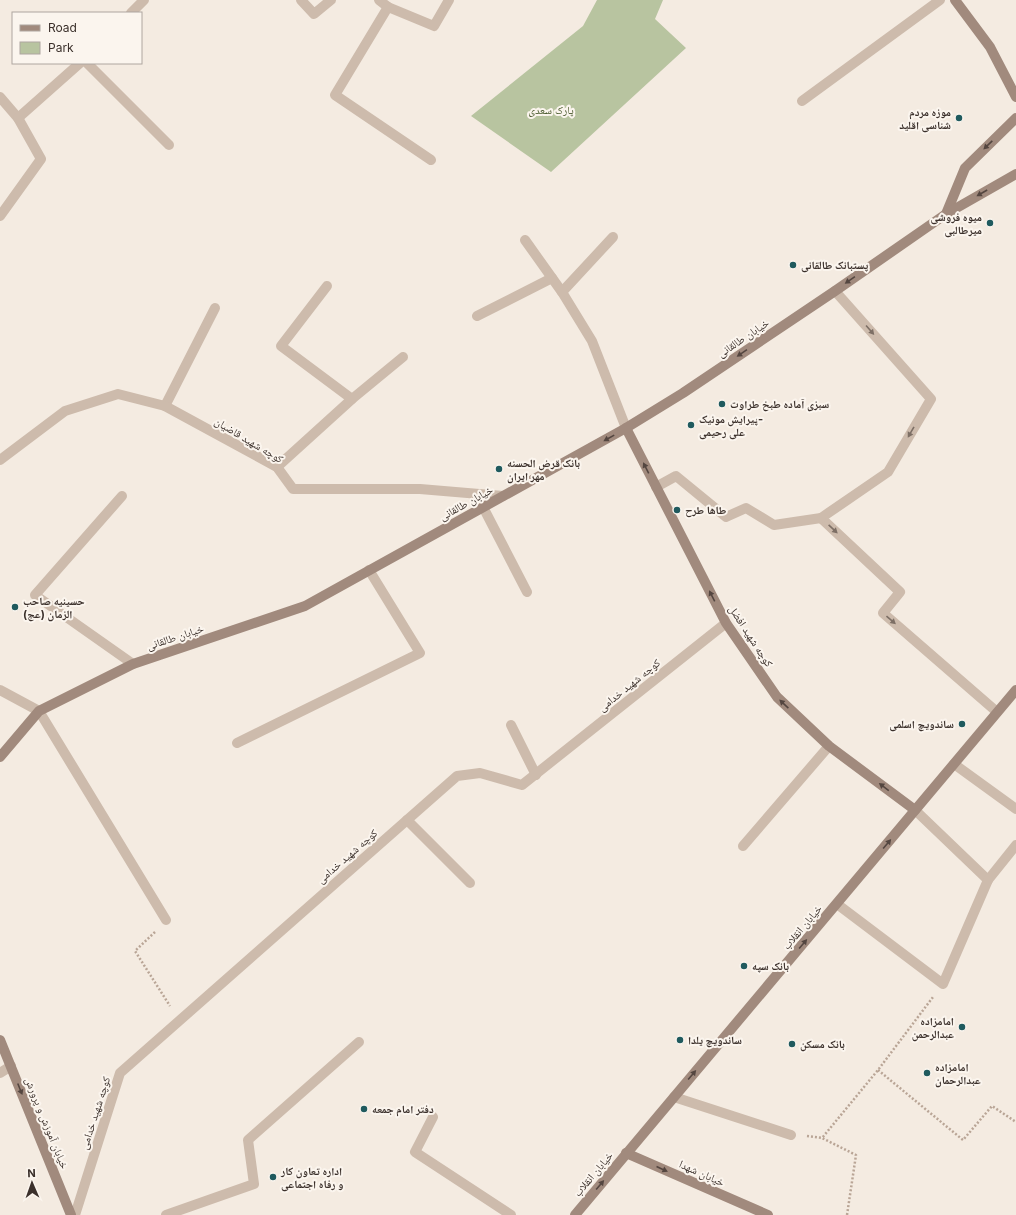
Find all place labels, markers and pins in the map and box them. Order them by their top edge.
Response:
place label: موزه مردم شناسی اقلید [899,105,951,133]
marker: موزه مردم شناسی اقلید [954,113,964,123]
place label: میوه فروشی میرطالبی [930,210,982,238]
marker: میوه فروشی میرطالبی [985,218,995,228]
place label: پستبانک طالقانی [801,258,869,273]
marker: پستبانک طالقانی [788,260,798,270]
place label: سبزی آماده طبخ طراوت [730,397,830,412]
marker: سبزی آماده طبخ طراوت [717,399,727,409]
place label: پیرایش مونیک- علی رحیمی [699,412,763,440]
marker: پیرایش مونیک- علی رحیمی [686,420,696,430]
place label: بانک قرض الحسنه مهر ایران [507,456,580,484]
marker: بانک قرض الحسنه مهر ایران [494,464,504,474]
place label: طاها طرح [685,503,727,518]
marker: طاها طرح [672,505,682,515]
place label: حسینیه صاحب الزمان (عج) [23,594,85,622]
marker: حسینیه صاحب الزمان (عج) [10,602,20,612]
place label: ساندویچ اسلمی [889,717,954,732]
marker: ساندویچ اسلمی [957,719,967,729]
place label: بانک سپه [752,959,789,973]
marker: بانک سپه [739,961,749,971]
place label: امامزاده عبدالرحمن [912,1014,954,1042]
marker: امامزاده عبدالرحمن [957,1022,967,1032]
place label: ساندویچ یلدا [688,1033,742,1048]
marker: ساندویچ یلدا [675,1035,685,1045]
place label: بانک مسکن [800,1037,845,1052]
marker: بانک مسکن [787,1039,797,1049]
place label: امامزاده عبدالرحمان [935,1060,981,1088]
marker: امامزاده عبدالرحمان [922,1068,932,1078]
place label: دفتر امام جمعه [372,1102,434,1117]
marker: دفتر امام جمعه [359,1104,369,1114]
place label: اداره تعاون کار و رفاه اجتماعی [280,1164,344,1192]
marker: اداره تعاون کار و رفاه اجتماعی [268,1172,278,1182]

